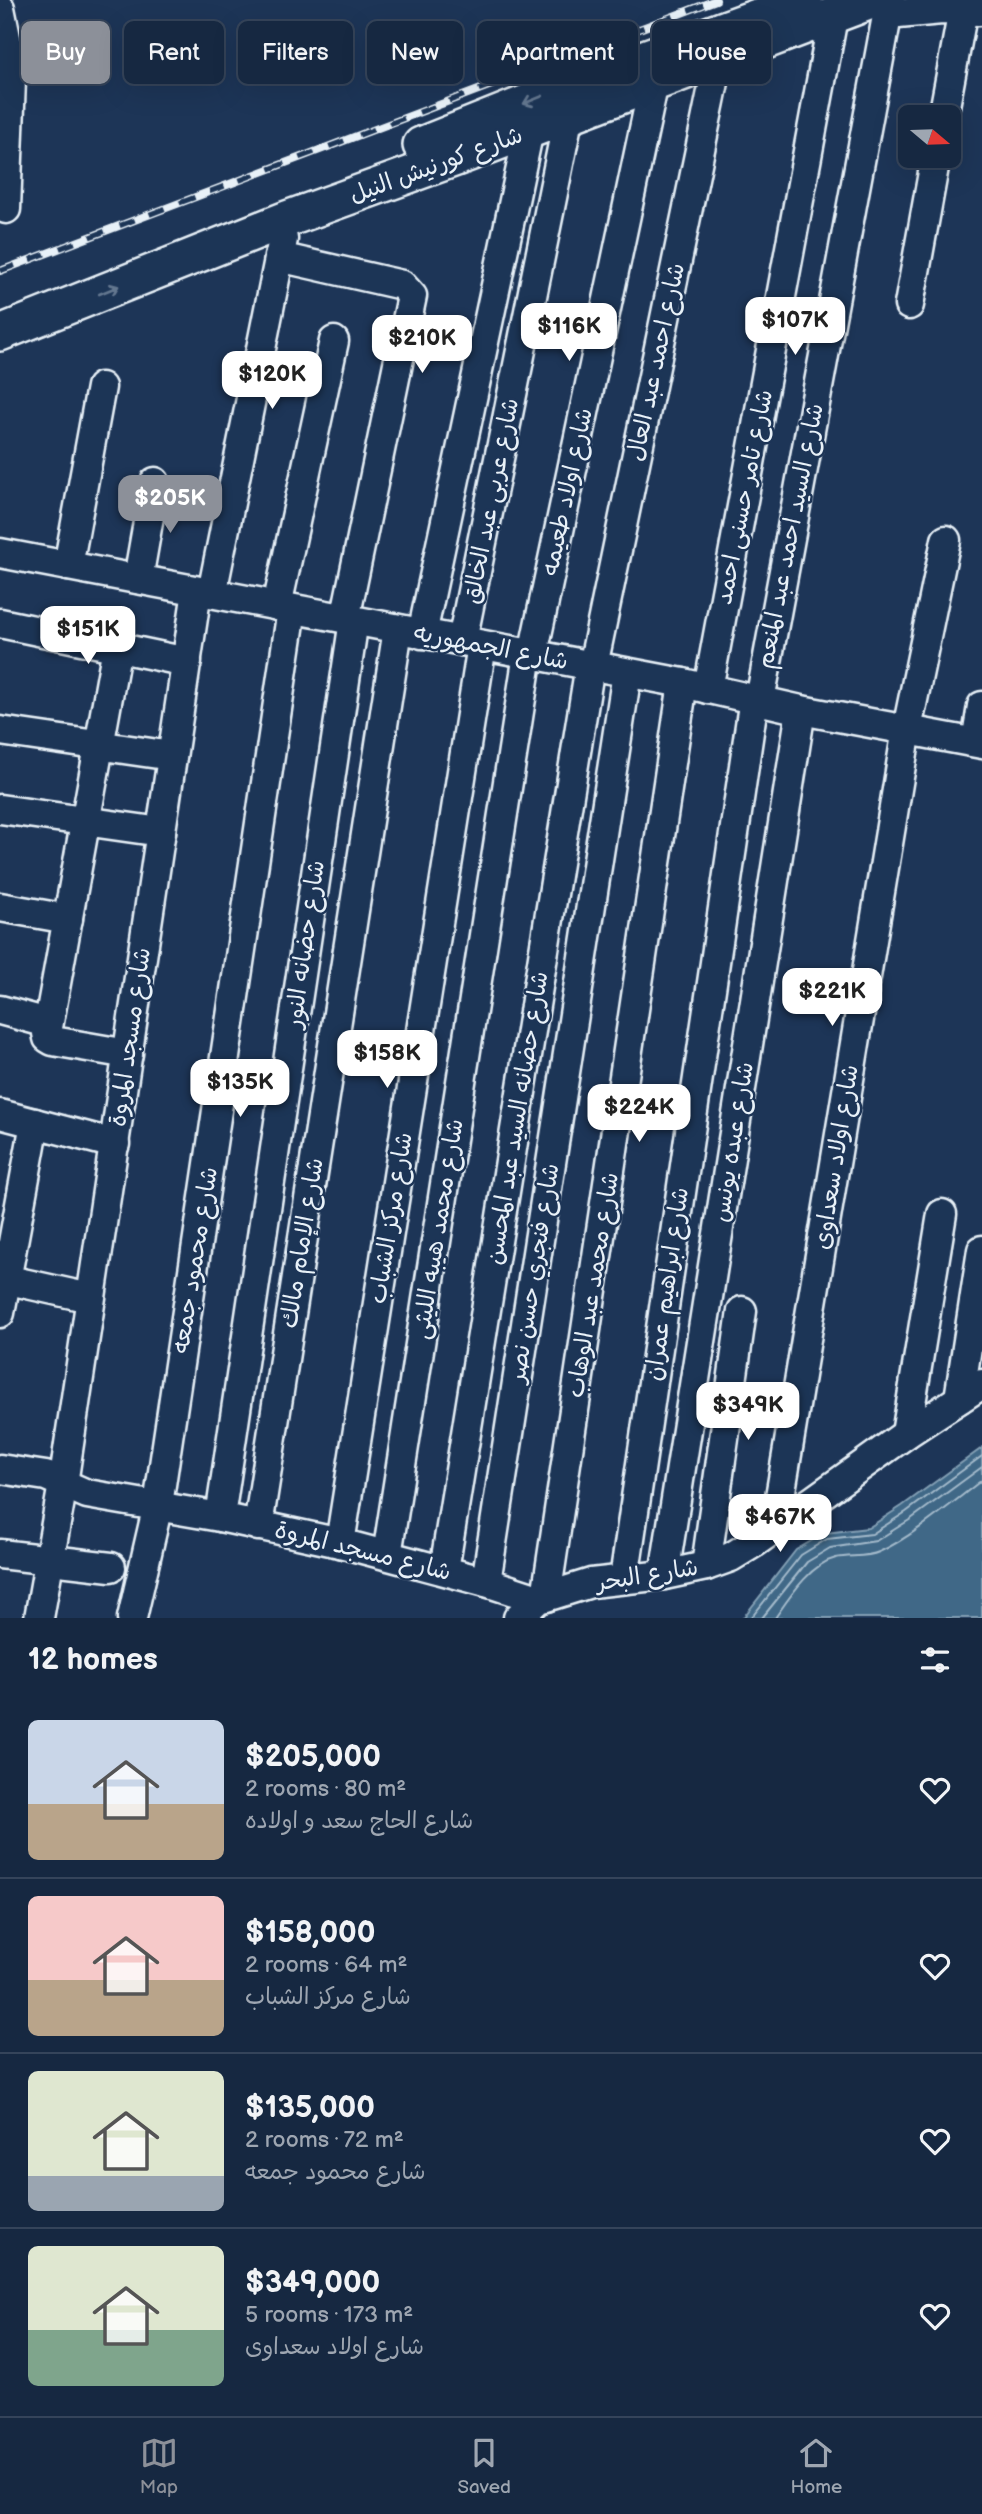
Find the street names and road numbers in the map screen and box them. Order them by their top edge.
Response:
street label: شارع كورنيش النيل [345,120,527,212]
street label: شارع احمد عبد العال [621,260,693,464]
street label: شارع تامر حسنى احمد [709,387,781,607]
street label: شارع عربى عبد الخالق [457,396,527,607]
street label: شارع السيد احمد عبد المنعم [750,401,833,672]
street label: شارع اولاد طعيمه [535,405,601,579]
street label: شارع الجمهوريه [411,618,571,678]
street label: شارع حضانه النور [279,858,333,1032]
street label: شارع مسجد المروة [103,946,159,1129]
street label: شارع حضانه السيد عبد المحسن [479,969,557,1267]
street label: شارع عبده يونس [706,1060,762,1224]
street label: شارع اولاد سعداوى [807,1062,867,1252]
street label: شارع محمد هيبه الليثى [406,1117,472,1342]
street label: شارع مركز الشباب [363,1130,421,1306]
street label: شارع الإمام مالك [274,1156,333,1331]
street label: شارع فنجري حسن نصر [502,1161,568,1387]
street label: شارع محمود جمعه [166,1165,226,1356]
street label: شارع محمد عبد الوهاب [561,1170,627,1400]
street label: شارع ابراهيم عمران [639,1185,698,1383]
street label: شارع مسجد المروة [271,1515,454,1589]
street label: شارع البحر [592,1553,701,1600]

